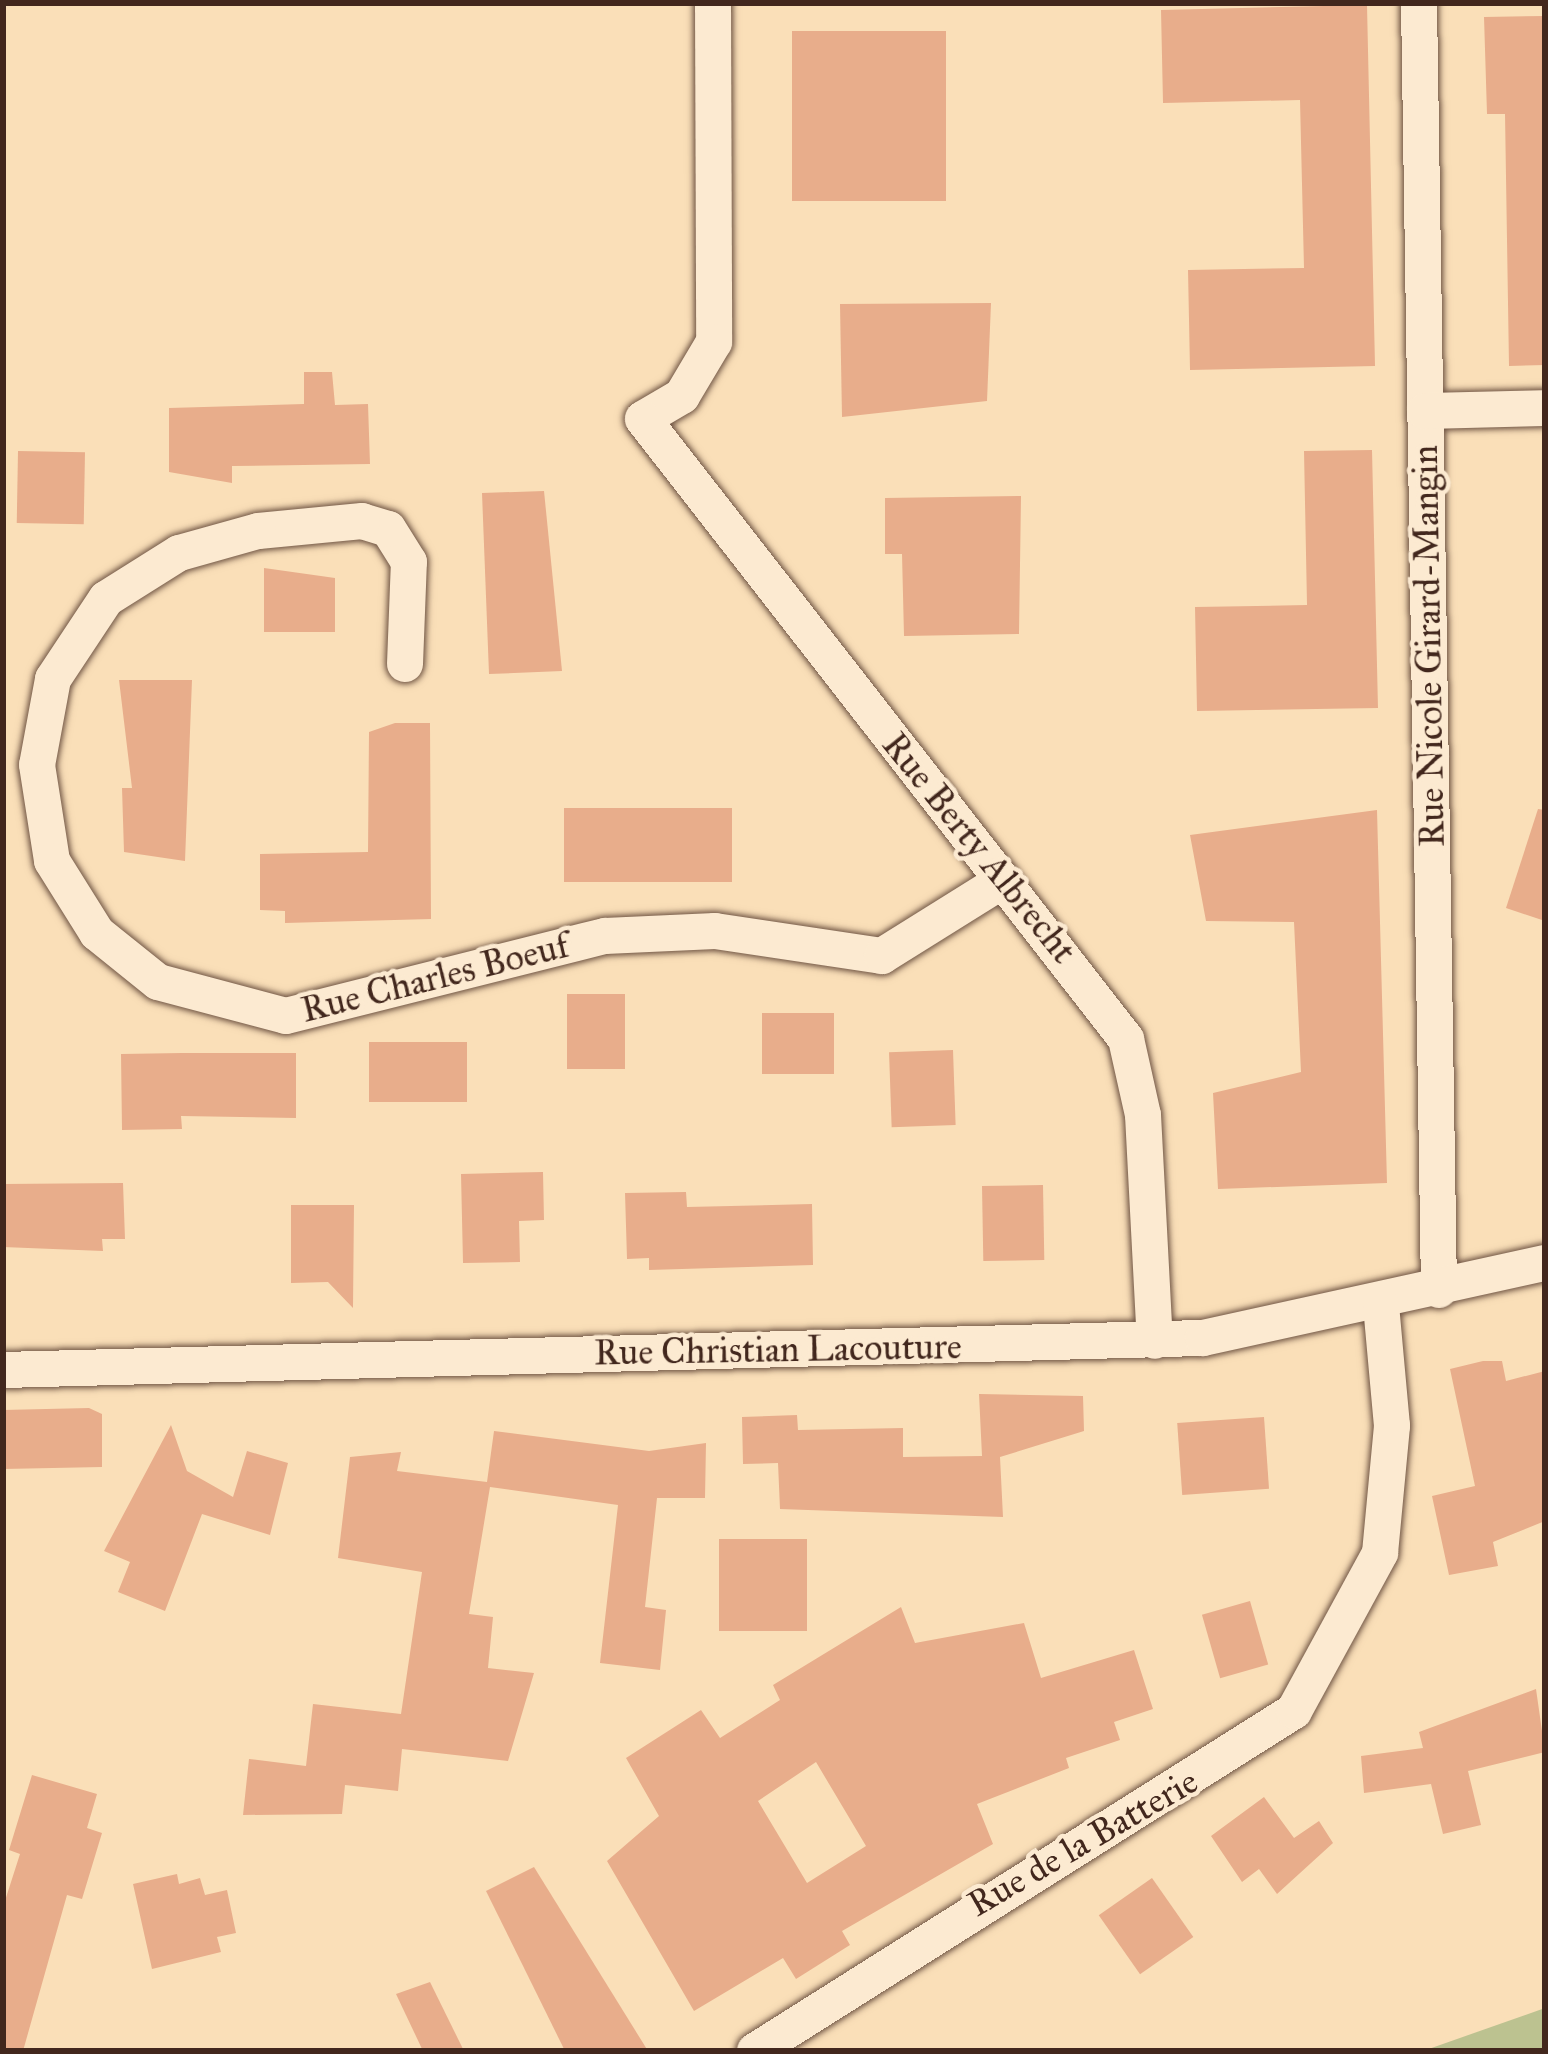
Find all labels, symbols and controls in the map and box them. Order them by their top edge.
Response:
street label: Rue Nicole Girard-Mangin [1404,445,1454,847]
street label: Rue Berty Albrecht [873,724,1085,972]
street label: Rue Charles Boeuf [297,924,573,1032]
street label: Rue Christian Lacouture [594,1325,962,1375]
street label: Rue de la Batterie [960,1760,1206,1926]

